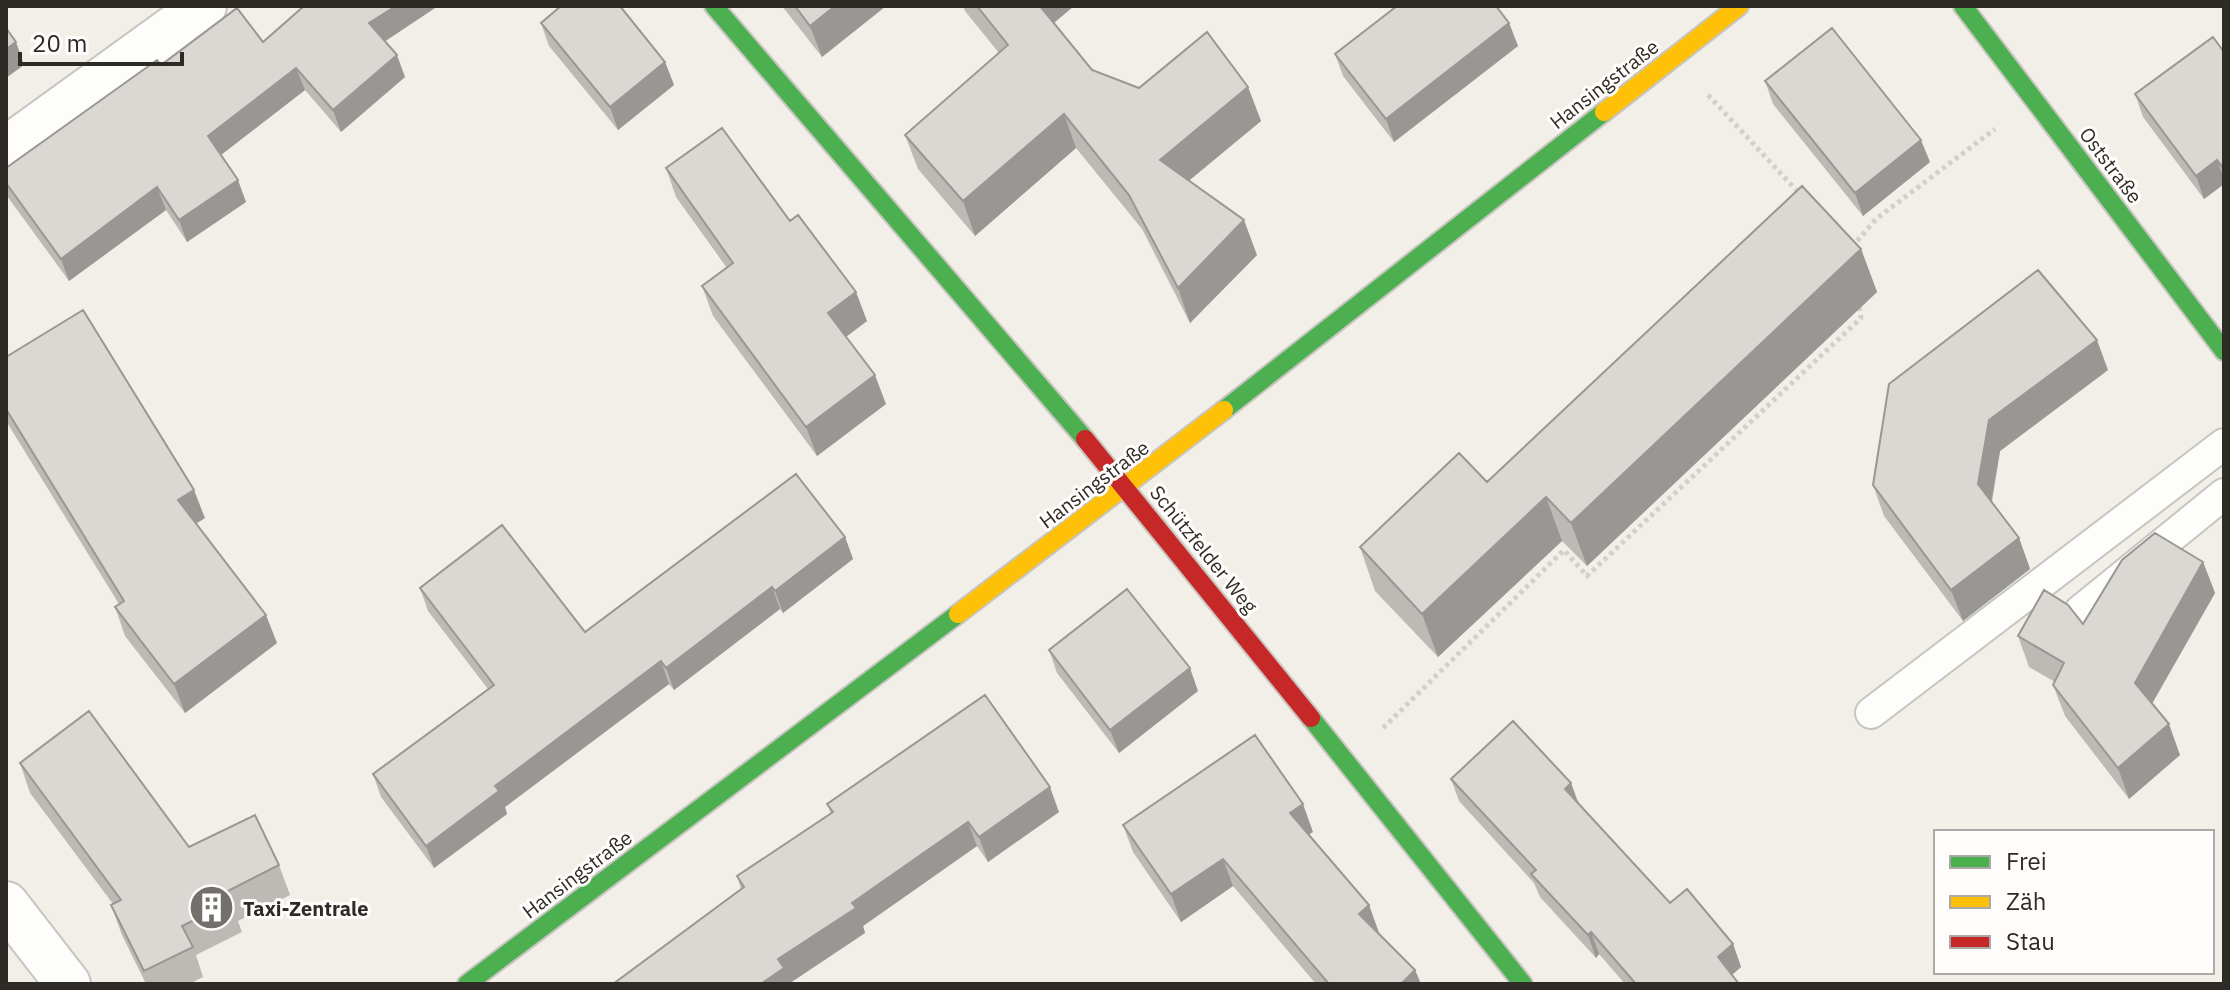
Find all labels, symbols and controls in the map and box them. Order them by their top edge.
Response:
scale bar [20,16,182,66]
text: 20 m [32,27,87,59]
street label: Hansingstraße [1544,33,1664,135]
street label: Oststraße [2073,121,2149,209]
street label: Hansingstraße [1033,434,1155,534]
street label: Schützfelder Weg [1144,479,1264,619]
street label: Hansingstraße [516,824,638,924]
legend [1934,830,2214,974]
text: Frei [2006,845,2047,877]
building icon: Taxi-Zentrale [188,884,236,932]
text: Zäh [2006,885,2046,917]
place label: Taxi-Zentrale [243,895,368,922]
text: Stau [2006,925,2055,957]

